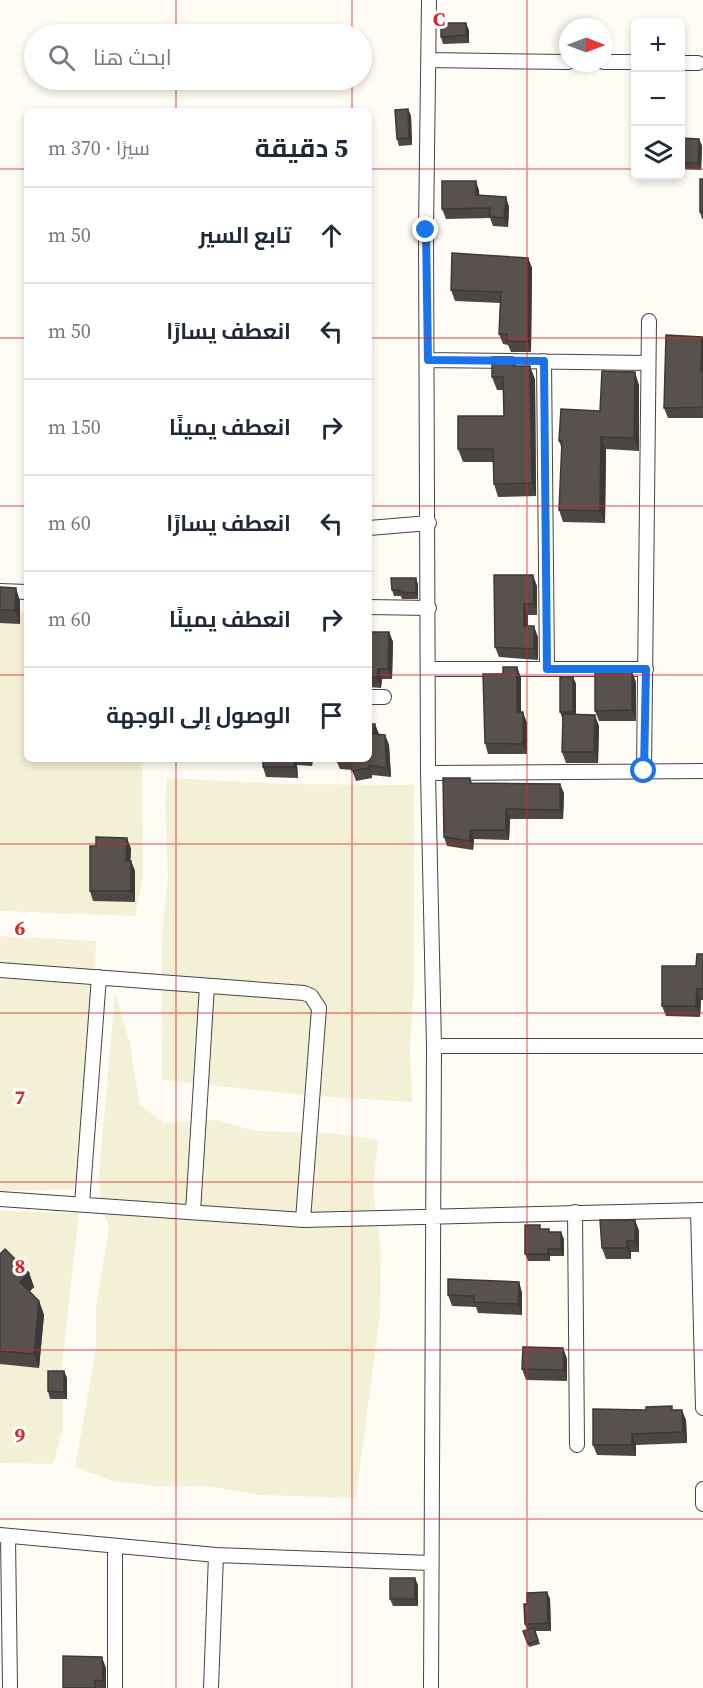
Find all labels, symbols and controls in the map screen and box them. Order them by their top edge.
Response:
text: C [433,5,445,33]
north arrow [559,18,613,72]
map controls [631,18,685,180]
button: + [631,18,685,72]
search box [24,24,372,90]
icon: search [45,41,78,74]
text: ابحث هنا [93,42,172,72]
button: − [631,72,685,126]
button: layers [631,126,685,180]
text: 5 دقيقة [255,130,348,166]
text: سيرًا · 370 m [48,134,150,162]
route end [412,216,438,242]
icon: ahead [315,219,348,252]
text: تابع السير [199,220,291,250]
text: 50 m [48,221,91,249]
icon: left [315,315,348,348]
text: انعطف يسارًا [166,316,291,346]
text: 50 m [48,317,91,345]
icon: right [315,411,348,444]
text: انعطف يمينًا [169,412,291,442]
text: 150 m [48,413,101,441]
icon: left [315,507,348,540]
text: انعطف يسارًا [166,508,291,538]
text: 60 m [48,509,91,537]
icon: right [315,603,348,636]
text: انعطف يمينًا [169,604,291,634]
text: 60 m [48,605,91,633]
icon: arrive [315,699,348,732]
text: الوصول إلى الوجهة [106,700,291,730]
route start [630,757,656,783]
text: 6 [15,914,26,942]
text: 7 [15,1083,26,1111]
text: 8 [15,1252,25,1280]
text: 9 [15,1421,26,1449]

